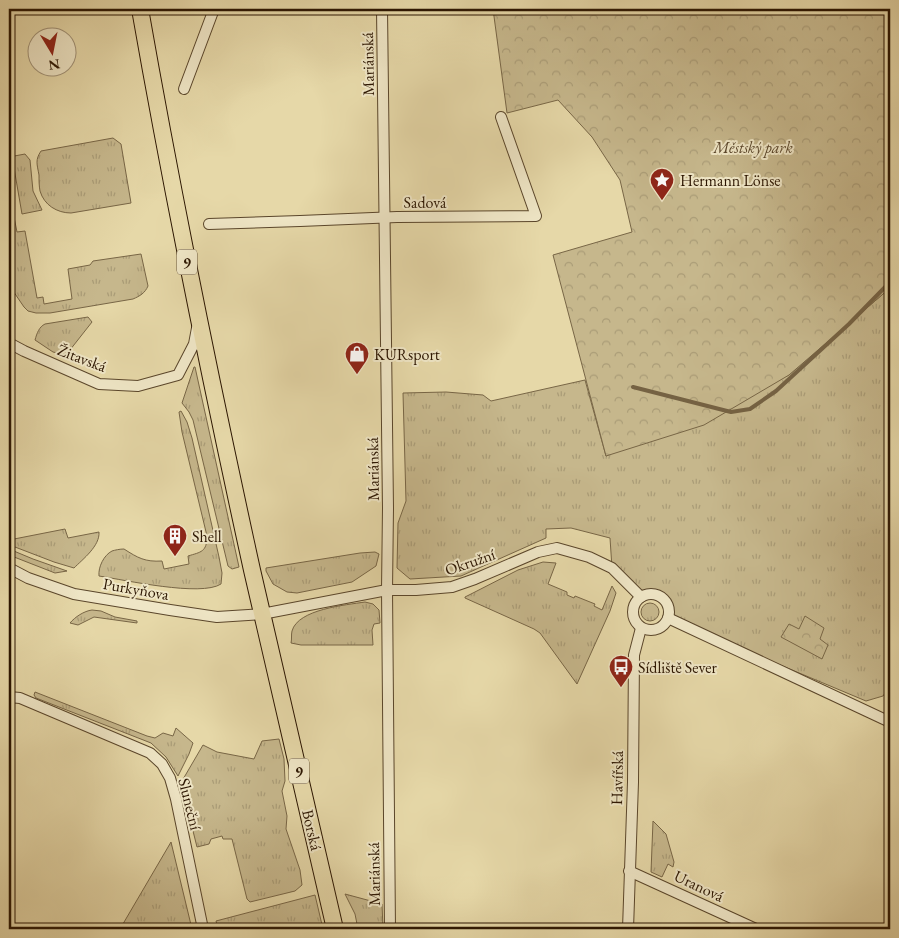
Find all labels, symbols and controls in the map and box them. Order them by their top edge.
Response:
north arrow [28,28,78,78]
street label: Mariánská [357,31,379,96]
text: N [46,55,61,75]
park label: Městský park [712,137,793,158]
place icon: Hermann Lönse [649,167,675,201]
place label: Hermann Lönse [680,170,781,191]
street label: Sadová [404,192,447,213]
road number: 9 [177,250,197,274]
street label: Žitavská [55,339,110,377]
shop icon: KURsport [344,341,370,375]
place label: KURsport [374,344,440,365]
street label: Mariánská [362,436,384,501]
building icon: Shell [162,523,188,557]
place label: Shell [192,526,222,547]
street label: Okružní [442,544,498,580]
street label: Purkyňova [101,573,171,605]
bus stop icon: Sídliště Sever [608,654,634,688]
place label: Sídliště Sever [638,657,717,678]
street label: Havířská [606,750,628,805]
road number: 9 [289,758,309,784]
street label: Sluneční [173,776,207,832]
street label: Borská [297,807,327,853]
street label: Mariánská [363,841,385,906]
street label: Uranová [671,865,728,907]

